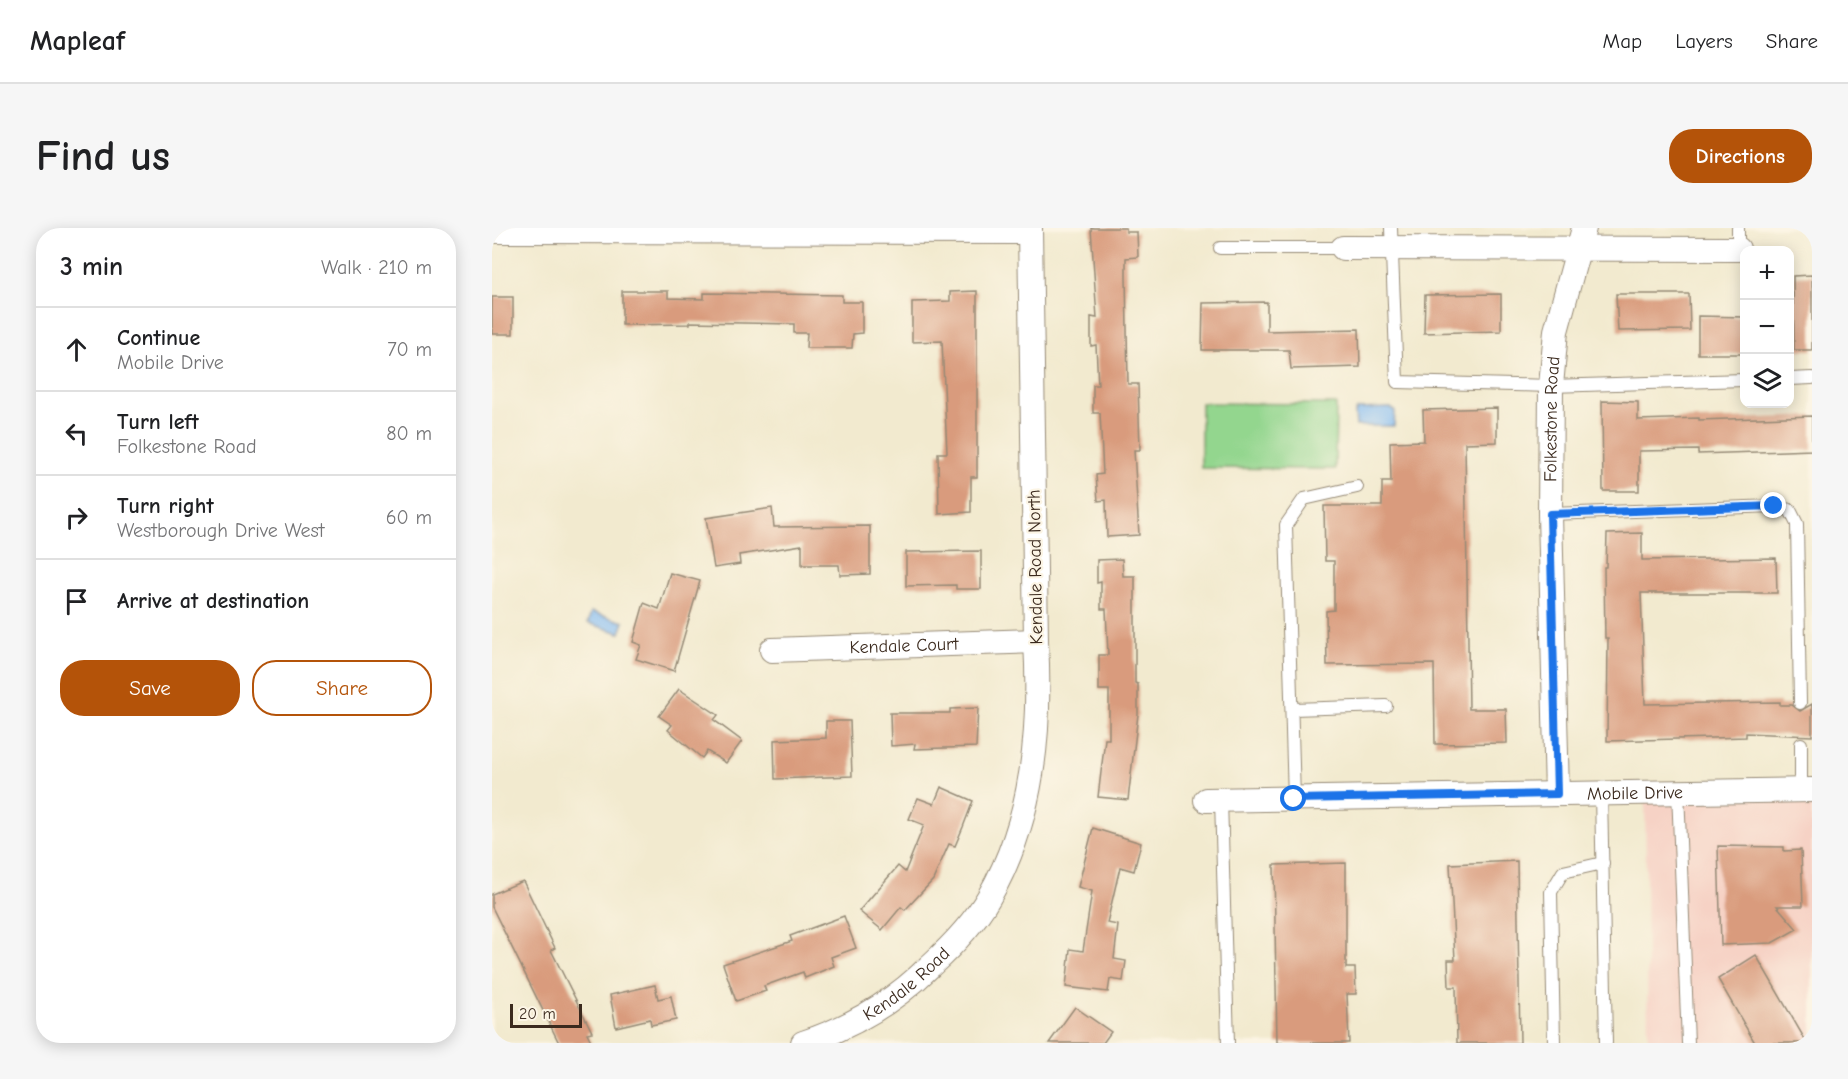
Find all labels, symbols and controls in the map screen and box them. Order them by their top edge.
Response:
text: Mapleaf [30,25,125,57]
text: Map [1603,29,1642,53]
text: Layers [1675,29,1733,53]
text: Share [1766,29,1818,53]
button: Directions [1669,129,1812,183]
text: Find us [36,132,170,181]
map controls [1740,246,1794,408]
button: + [1740,246,1794,300]
text: 3 min [60,252,123,282]
text: Walk · 210 m [321,256,432,279]
button: − [1740,300,1794,354]
text: Continue [117,325,200,351]
icon: ahead [60,333,93,366]
text: 70 m [387,338,432,361]
text: Mobile Drive [117,351,224,374]
button: layers [1740,354,1794,408]
street label: Folkestone Road [1540,355,1565,482]
text: Turn left [117,409,199,435]
icon: left [60,417,93,450]
text: 80 m [386,422,432,445]
text: Folkestone Road [117,435,257,458]
street label: Kendale Road North [1024,489,1047,645]
route end [1760,492,1786,518]
text: Turn right [117,493,214,519]
icon: right [60,501,93,534]
text: 60 m [386,506,432,529]
text: Westborough Drive West [117,519,324,542]
icon: arrive [60,585,93,618]
text: Arrive at destination [117,588,309,614]
street label: Kendale Court [849,634,960,658]
button: Save [60,660,240,716]
button: Share [252,660,432,716]
street label: Mobile Drive [1587,782,1683,805]
route start [1280,785,1306,811]
street label: Kendale Road [859,943,954,1026]
scale bar [510,1001,582,1028]
text: 20 m [519,1005,556,1023]

